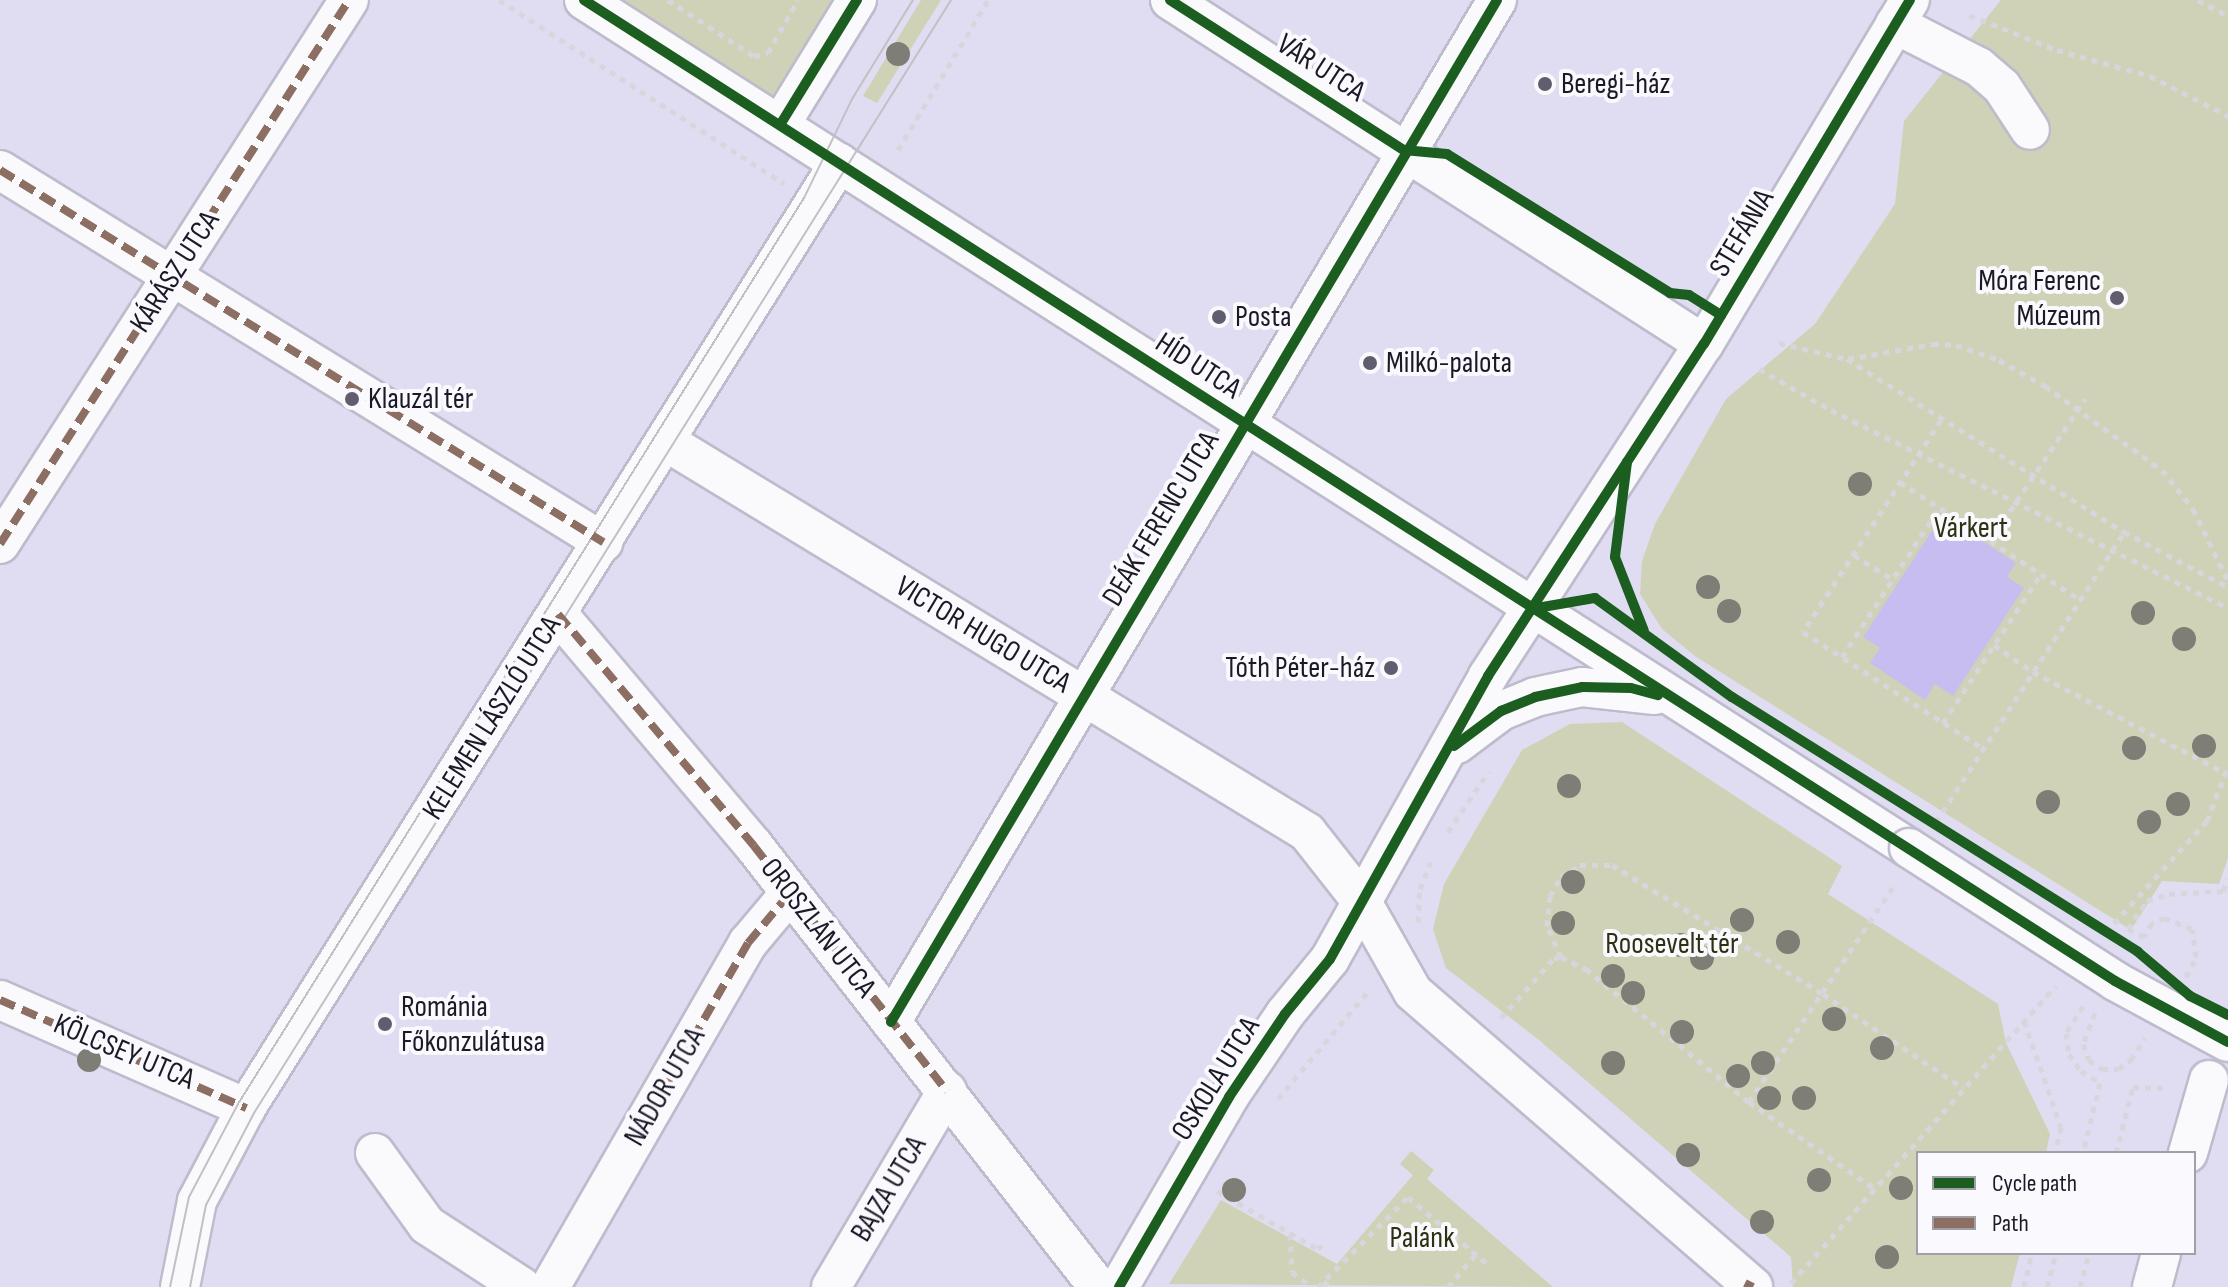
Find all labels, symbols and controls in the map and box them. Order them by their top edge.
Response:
street label: VÁR UTCA [1270,26,1372,110]
place label: Beregi-ház [1561,66,1670,102]
marker: Beregi-ház [1536,75,1554,93]
street label: STEFÁNIA [1702,183,1782,283]
street label: KÁRÁSZ UTCA [123,205,227,339]
place label: Móra Ferenc Múzeum [1978,263,2101,334]
marker: Móra Ferenc Múzeum [2108,289,2126,307]
place label: Posta [1235,299,1291,335]
marker: Posta [1210,308,1228,326]
street label: HÍD UTCA [1148,325,1248,407]
place label: Milkó-palota [1386,345,1512,381]
marker: Milkó-palota [1361,354,1379,372]
place label: Klauzál tér [368,381,474,417]
marker: Klauzál tér [343,390,361,408]
street label: DEÁK FERENC UTCA [1095,425,1227,613]
park label: Várkert [1934,510,2008,546]
street label: VICTOR HUGO UTCA [889,569,1077,701]
street label: KELEMEN LÁSZLÓ UTCA [415,610,569,826]
place label: Tóth Péter-ház [1225,650,1375,686]
marker: Tóth Péter-ház [1382,659,1400,677]
street label: OROSZLÁN UTCA [753,851,883,1005]
park label: Roosevelt tér [1605,926,1739,962]
place label: Románia Főkonzulátusa [401,989,545,1060]
street label: KÖLCSEY UTCA [48,1006,200,1098]
street label: OSKOLA UTCA [1164,1011,1268,1147]
marker: Románia Főkonzulátusa [376,1015,394,1033]
street label: NÁDOR UTCA [617,1022,713,1152]
street label: BAJZA UTCA [844,1130,934,1248]
legend [1916,1151,2196,1255]
text: Cycle path [1992,1169,2077,1198]
text: Path [1992,1209,2029,1238]
park label: Palánk [1389,1220,1455,1256]

